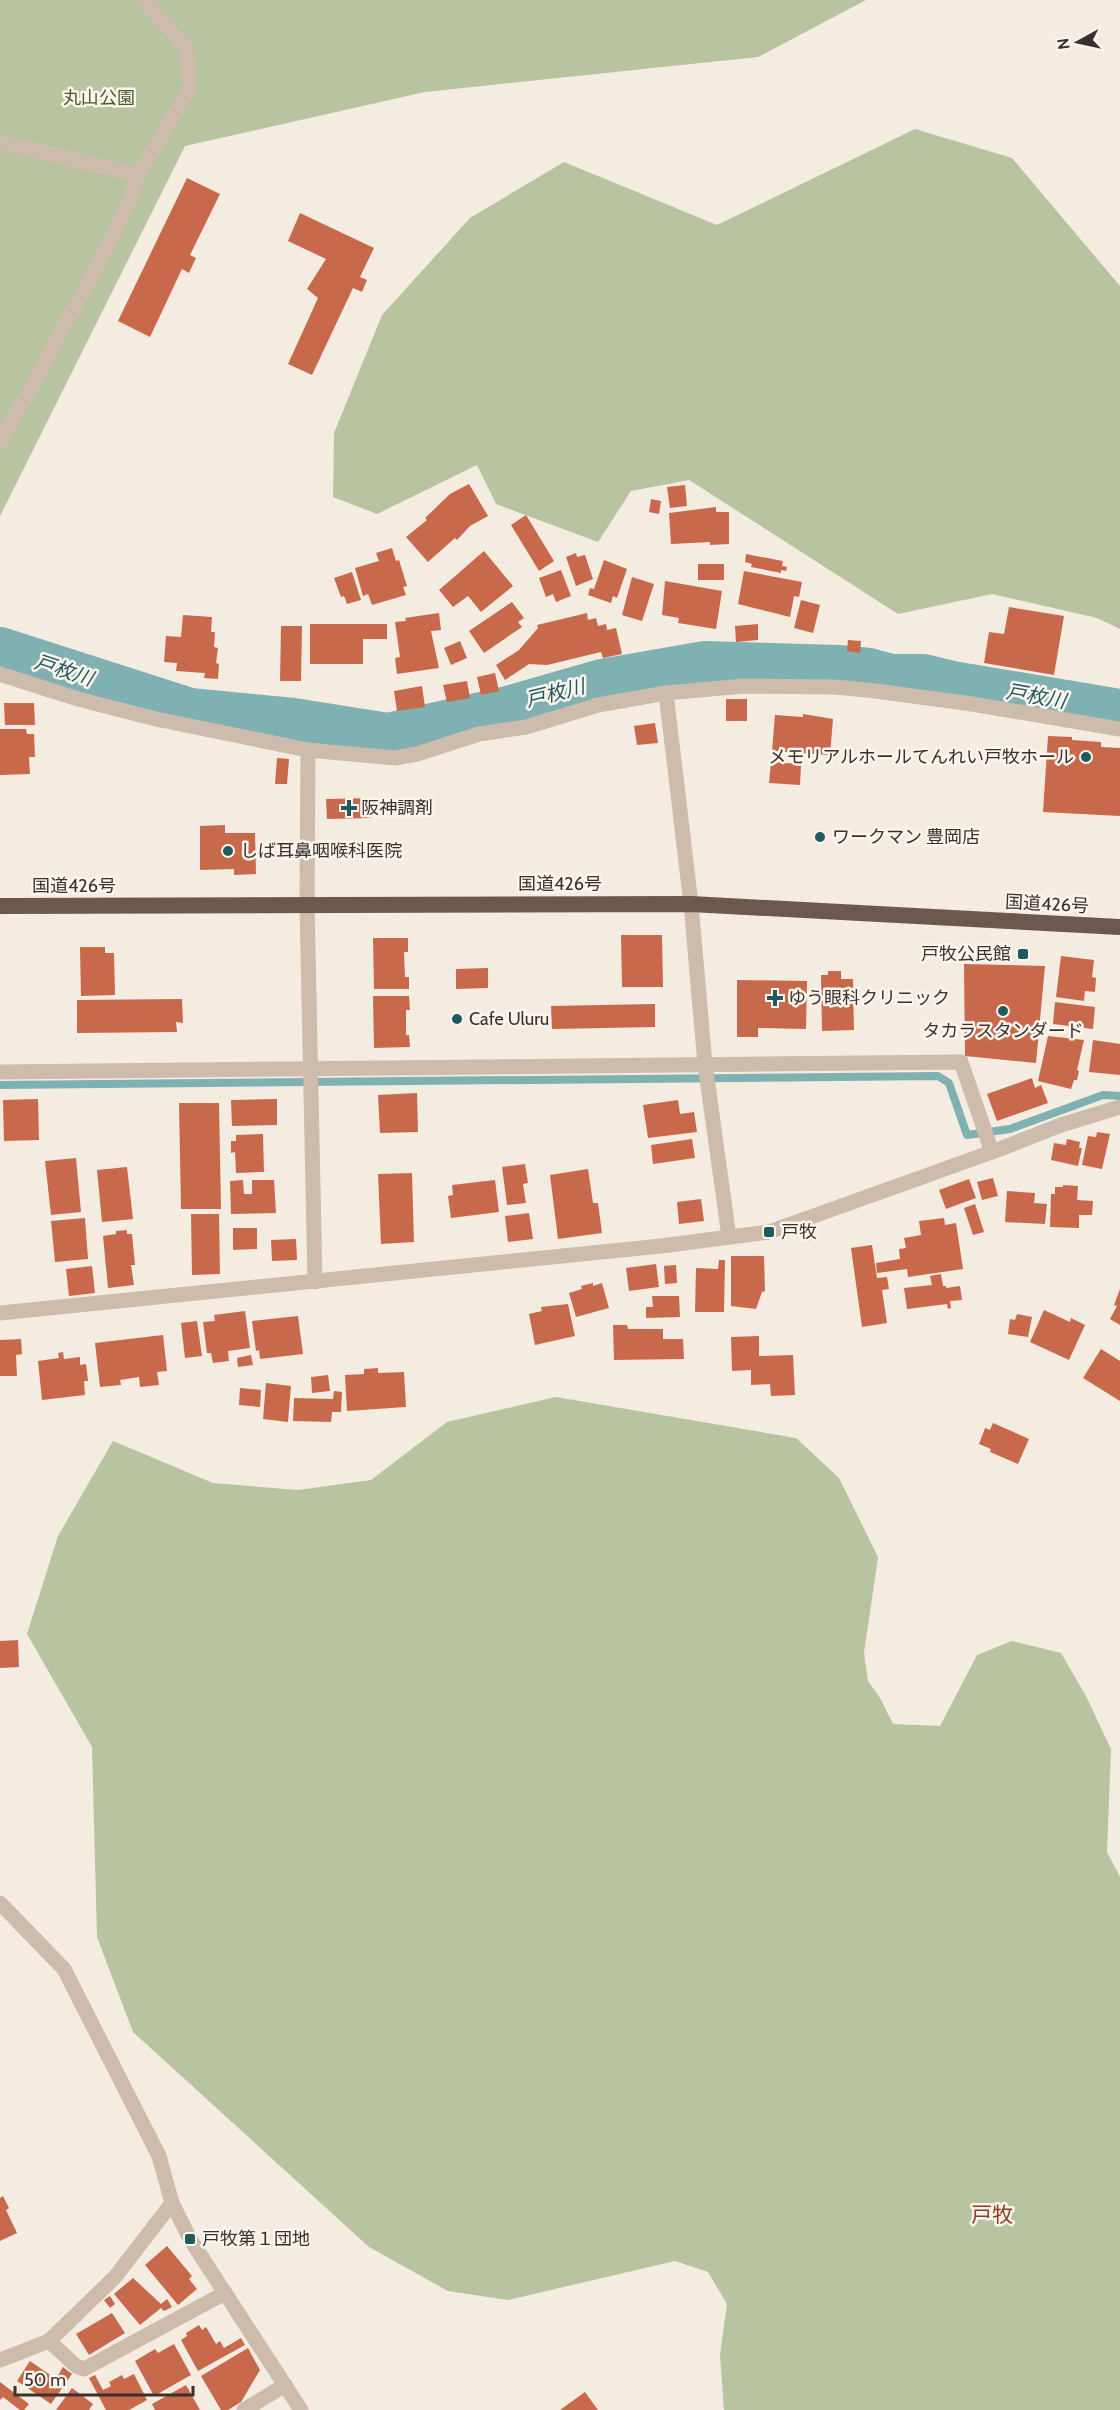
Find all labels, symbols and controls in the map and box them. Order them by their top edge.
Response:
north arrow [1048,12,1108,72]
text: N [1053,37,1074,51]
park label: 丸山公園 [63,87,135,109]
water label: 戸枚川 [32,649,98,691]
water label: 戸枚川 [523,674,589,712]
water label: 戸枚川 [1004,679,1070,713]
place label: メモリアルホールてんれい戸牧ホール [768,746,1074,768]
marker: メモリアルホールてんれい戸牧ホール [1079,750,1093,764]
place label: 阪神調剤 [361,797,433,819]
marker: 阪神調剤 [342,801,356,815]
place label: ワークマン 豊岡店 [832,826,980,848]
marker: ワークマン 豊岡店 [813,830,827,844]
place label: しば耳鼻咽喉科医院 [240,840,402,862]
marker: しば耳鼻咽喉科医院 [221,844,235,858]
street label: 国道426号 [518,873,602,895]
street label: 国道426号 [32,875,116,897]
street label: 国道426号 [1004,891,1090,917]
place label: 戸牧公民館 [921,943,1011,965]
marker: 戸牧公民館 [1016,947,1030,961]
place label: ゆう眼科クリニック [788,987,950,1009]
marker: ゆう眼科クリニック [766,989,784,1007]
marker: タカラスタンダード [996,1004,1010,1018]
place label: Cafe Uluru [469,1008,549,1030]
marker: Cafe Uluru [450,1012,464,1026]
place label: タカラスタンダード [922,1020,1084,1042]
place label: 戸牧 [781,1221,817,1243]
marker: 戸牧 [762,1225,776,1239]
district label: 戸牧 [971,2202,1013,2227]
place label: 戸牧第１団地 [202,2228,310,2250]
marker: 戸牧第１団地 [183,2232,197,2246]
scale bar [15,2359,194,2397]
text: 50 m [24,2369,66,2391]

